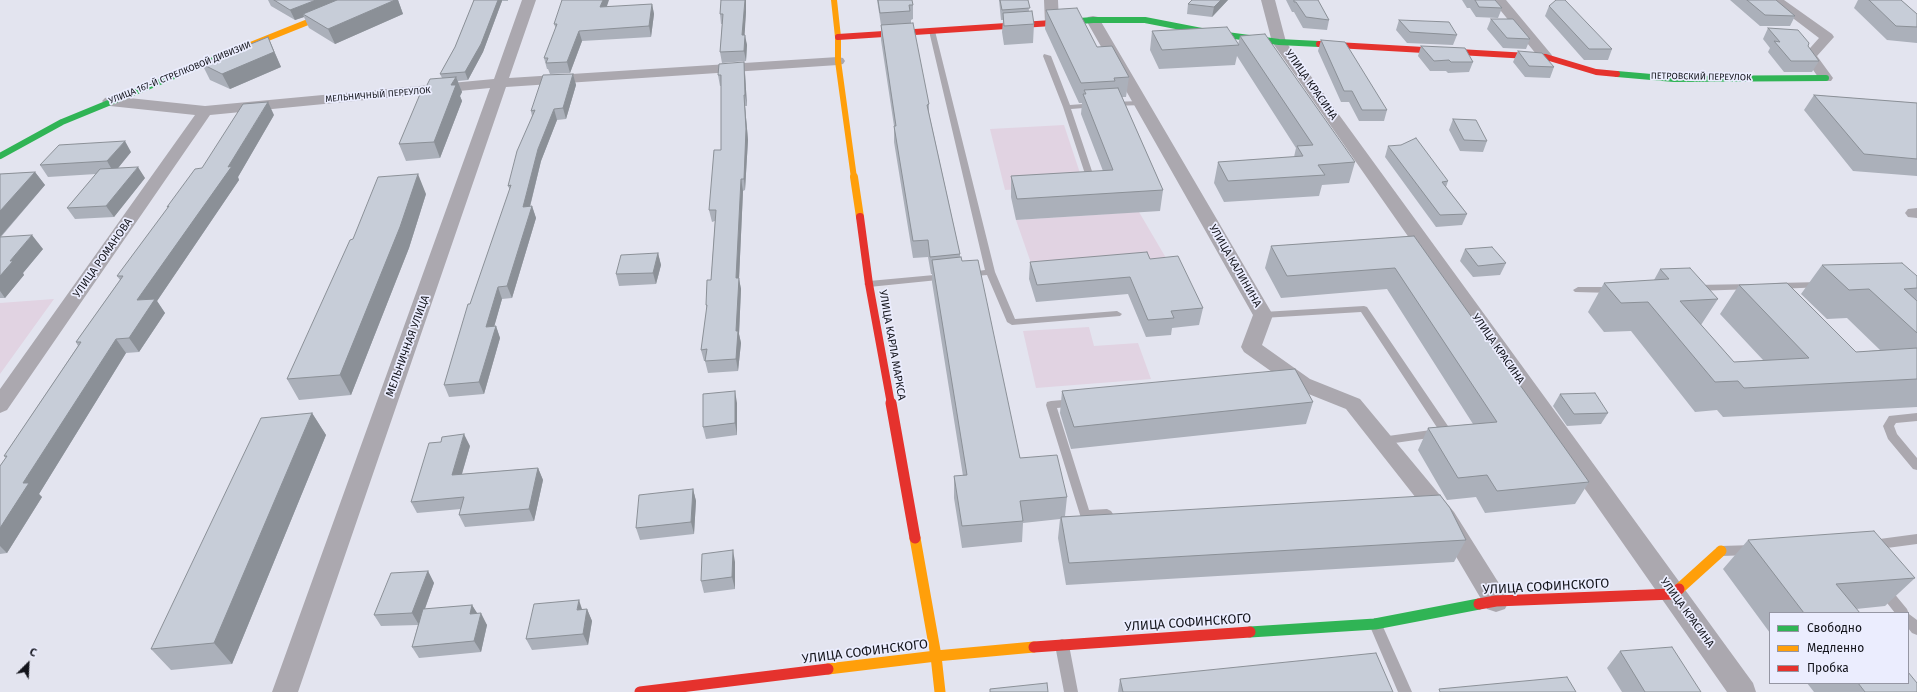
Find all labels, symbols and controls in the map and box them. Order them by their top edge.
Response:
street label: УЛИЦА 167-Й СТРЕЛКОВОЙ ДИВИЗИИ [107,39,253,107]
street label: УЛИЦА КРАСИНА [1282,47,1340,123]
street label: ПЕТРОВСКИЙ ПЕРЕУЛОК [1651,71,1751,83]
street label: МЕЛЬНИЧНЫЙ ПЕРЕУЛОК [325,85,431,105]
street label: УЛИЦА РОМАНОВА [71,216,135,300]
street label: УЛИЦА КАЛИНИНА [1206,222,1264,310]
street label: УЛИЦА КАРЛА МАРКСА [876,289,908,401]
street label: МЕЛЬНИЧНАЯ УЛИЦА [383,293,433,399]
street label: УЛИЦА КРАСИНА [1469,311,1527,387]
street label: УЛИЦА СОФИНСКОГО [1482,576,1610,598]
street label: УЛИЦА КРАСИНА [1657,576,1717,650]
street label: УЛИЦА СОФИНСКОГО [1124,611,1252,635]
legend [1769,612,1909,684]
text: Свободно [1807,621,1862,635]
street label: УЛИЦА СОФИНСКОГО [801,637,929,667]
text: Медленно [1807,641,1864,655]
north arrow [8,644,48,684]
text: С [28,645,39,660]
text: Пробка [1807,661,1849,675]

